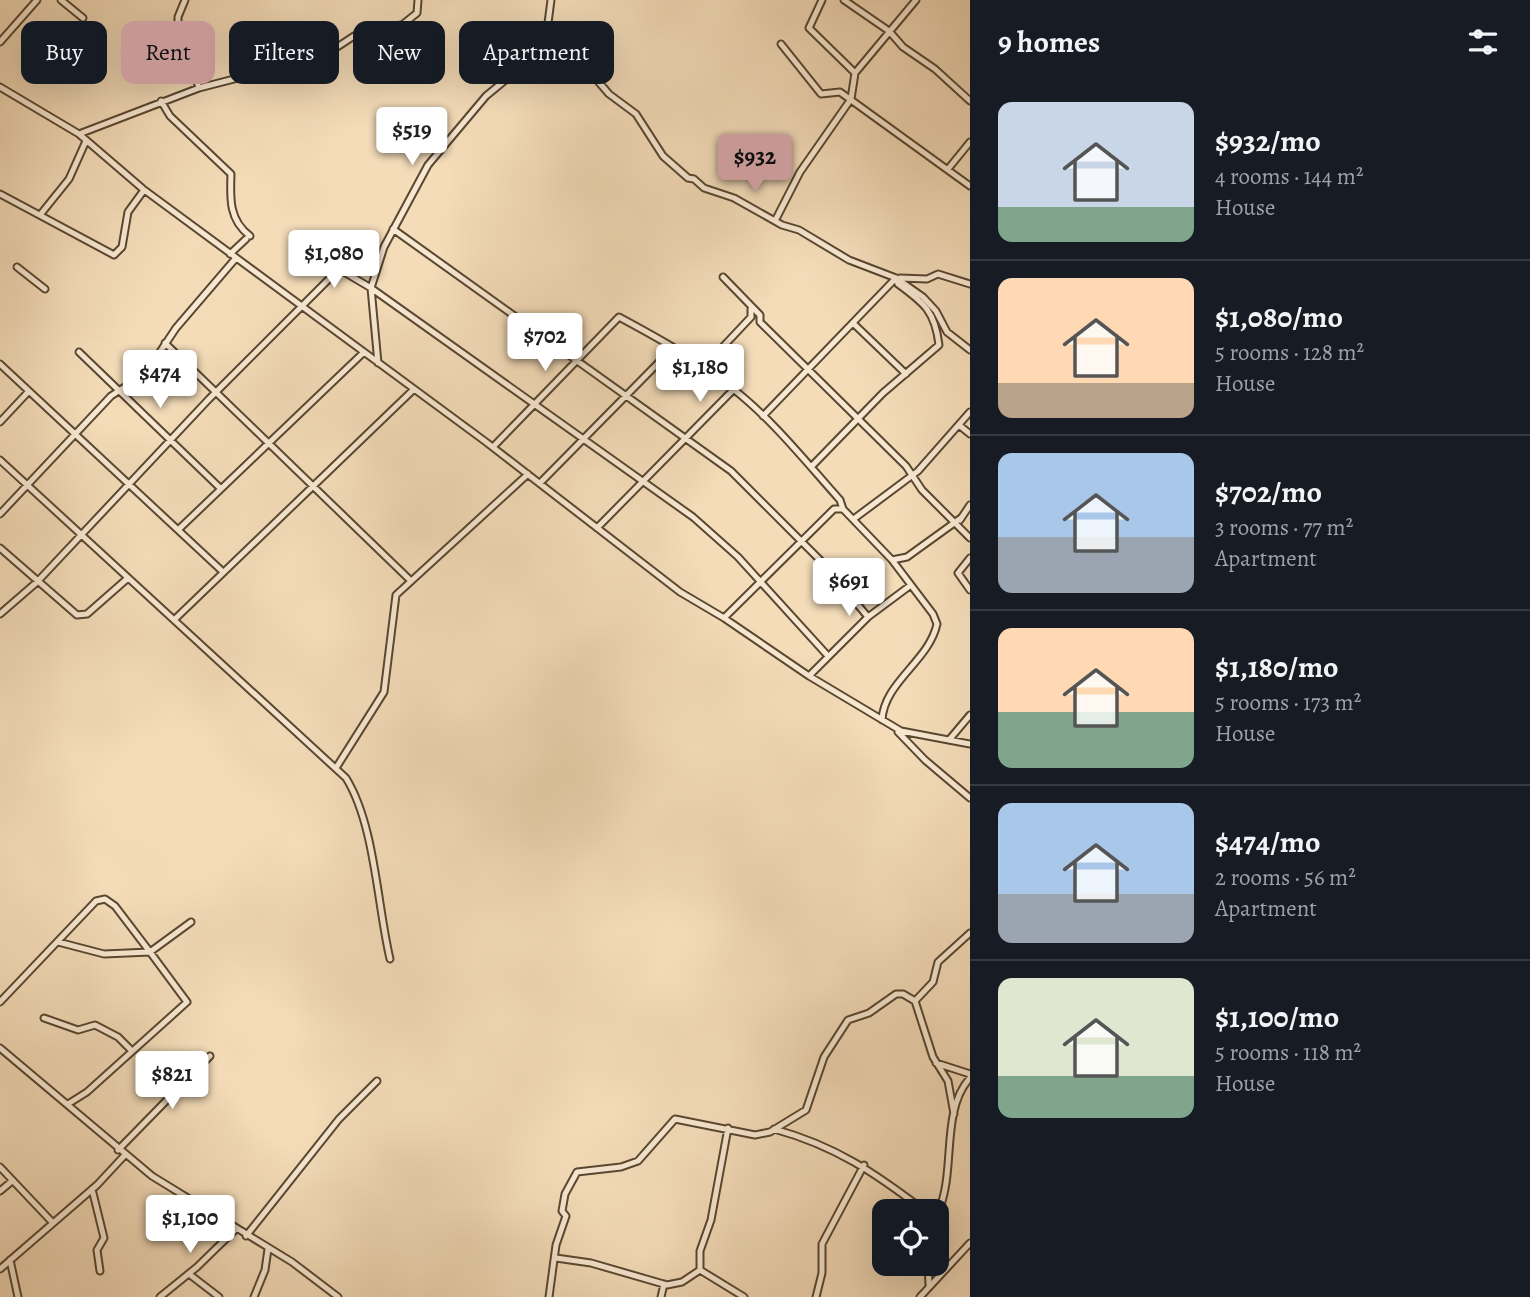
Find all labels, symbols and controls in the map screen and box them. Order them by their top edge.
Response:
chip: Buy [21,21,107,84]
chip: Rent [121,21,215,84]
chip: Filters [229,21,339,84]
chip: New [353,21,445,84]
chip: Apartment [459,21,614,84]
text: 9 homes [998,22,1100,62]
icon: filters [1464,23,1502,61]
pin: $519 [371,108,453,167]
text: $519 [392,114,432,145]
text: $932/mo [1215,121,1321,161]
icon: home [1054,130,1138,214]
pin: $932 [714,134,796,194]
text: $932 [734,141,776,172]
text: 4 rooms · 144 m² [1215,161,1363,192]
text: House [1215,192,1275,223]
pin: $1,080 [277,230,391,290]
text: $1,080 [304,237,364,268]
text: $1,080/mo [1215,297,1343,337]
icon: home [1054,306,1138,390]
pin: $702 [504,314,586,373]
text: $702 [523,320,567,351]
text: 5 rooms · 128 m² [1215,337,1364,368]
pin: $1,180 [643,344,757,404]
pin: $474 [119,350,201,410]
text: $1,180 [672,351,728,382]
text: $474 [139,357,181,388]
text: House [1215,368,1275,399]
text: $702/mo [1215,472,1322,512]
icon: home [1054,481,1138,565]
text: 3 rooms · 77 m² [1215,512,1353,543]
text: Apartment [1215,543,1317,574]
pin: $691 [808,558,890,618]
text: $691 [829,565,869,596]
text: $1,180/mo [1215,647,1339,687]
icon: home [1054,656,1138,740]
text: 5 rooms · 173 m² [1215,687,1361,718]
text: House [1215,718,1275,749]
text: $474/mo [1215,822,1320,862]
icon: home [1054,831,1138,915]
text: 2 rooms · 56 m² [1215,862,1356,893]
text: Apartment [1215,893,1317,924]
text: $1,100/mo [1215,997,1339,1037]
icon: home [1054,1006,1138,1090]
text: 5 rooms · 118 m² [1215,1037,1361,1068]
pin: $821 [131,1052,213,1111]
text: $821 [151,1058,193,1089]
text: House [1215,1068,1275,1099]
pin: $1,100 [133,1196,247,1255]
map controls [872,1199,949,1276]
button: locate [872,1199,949,1276]
text: $1,100 [162,1202,218,1233]

